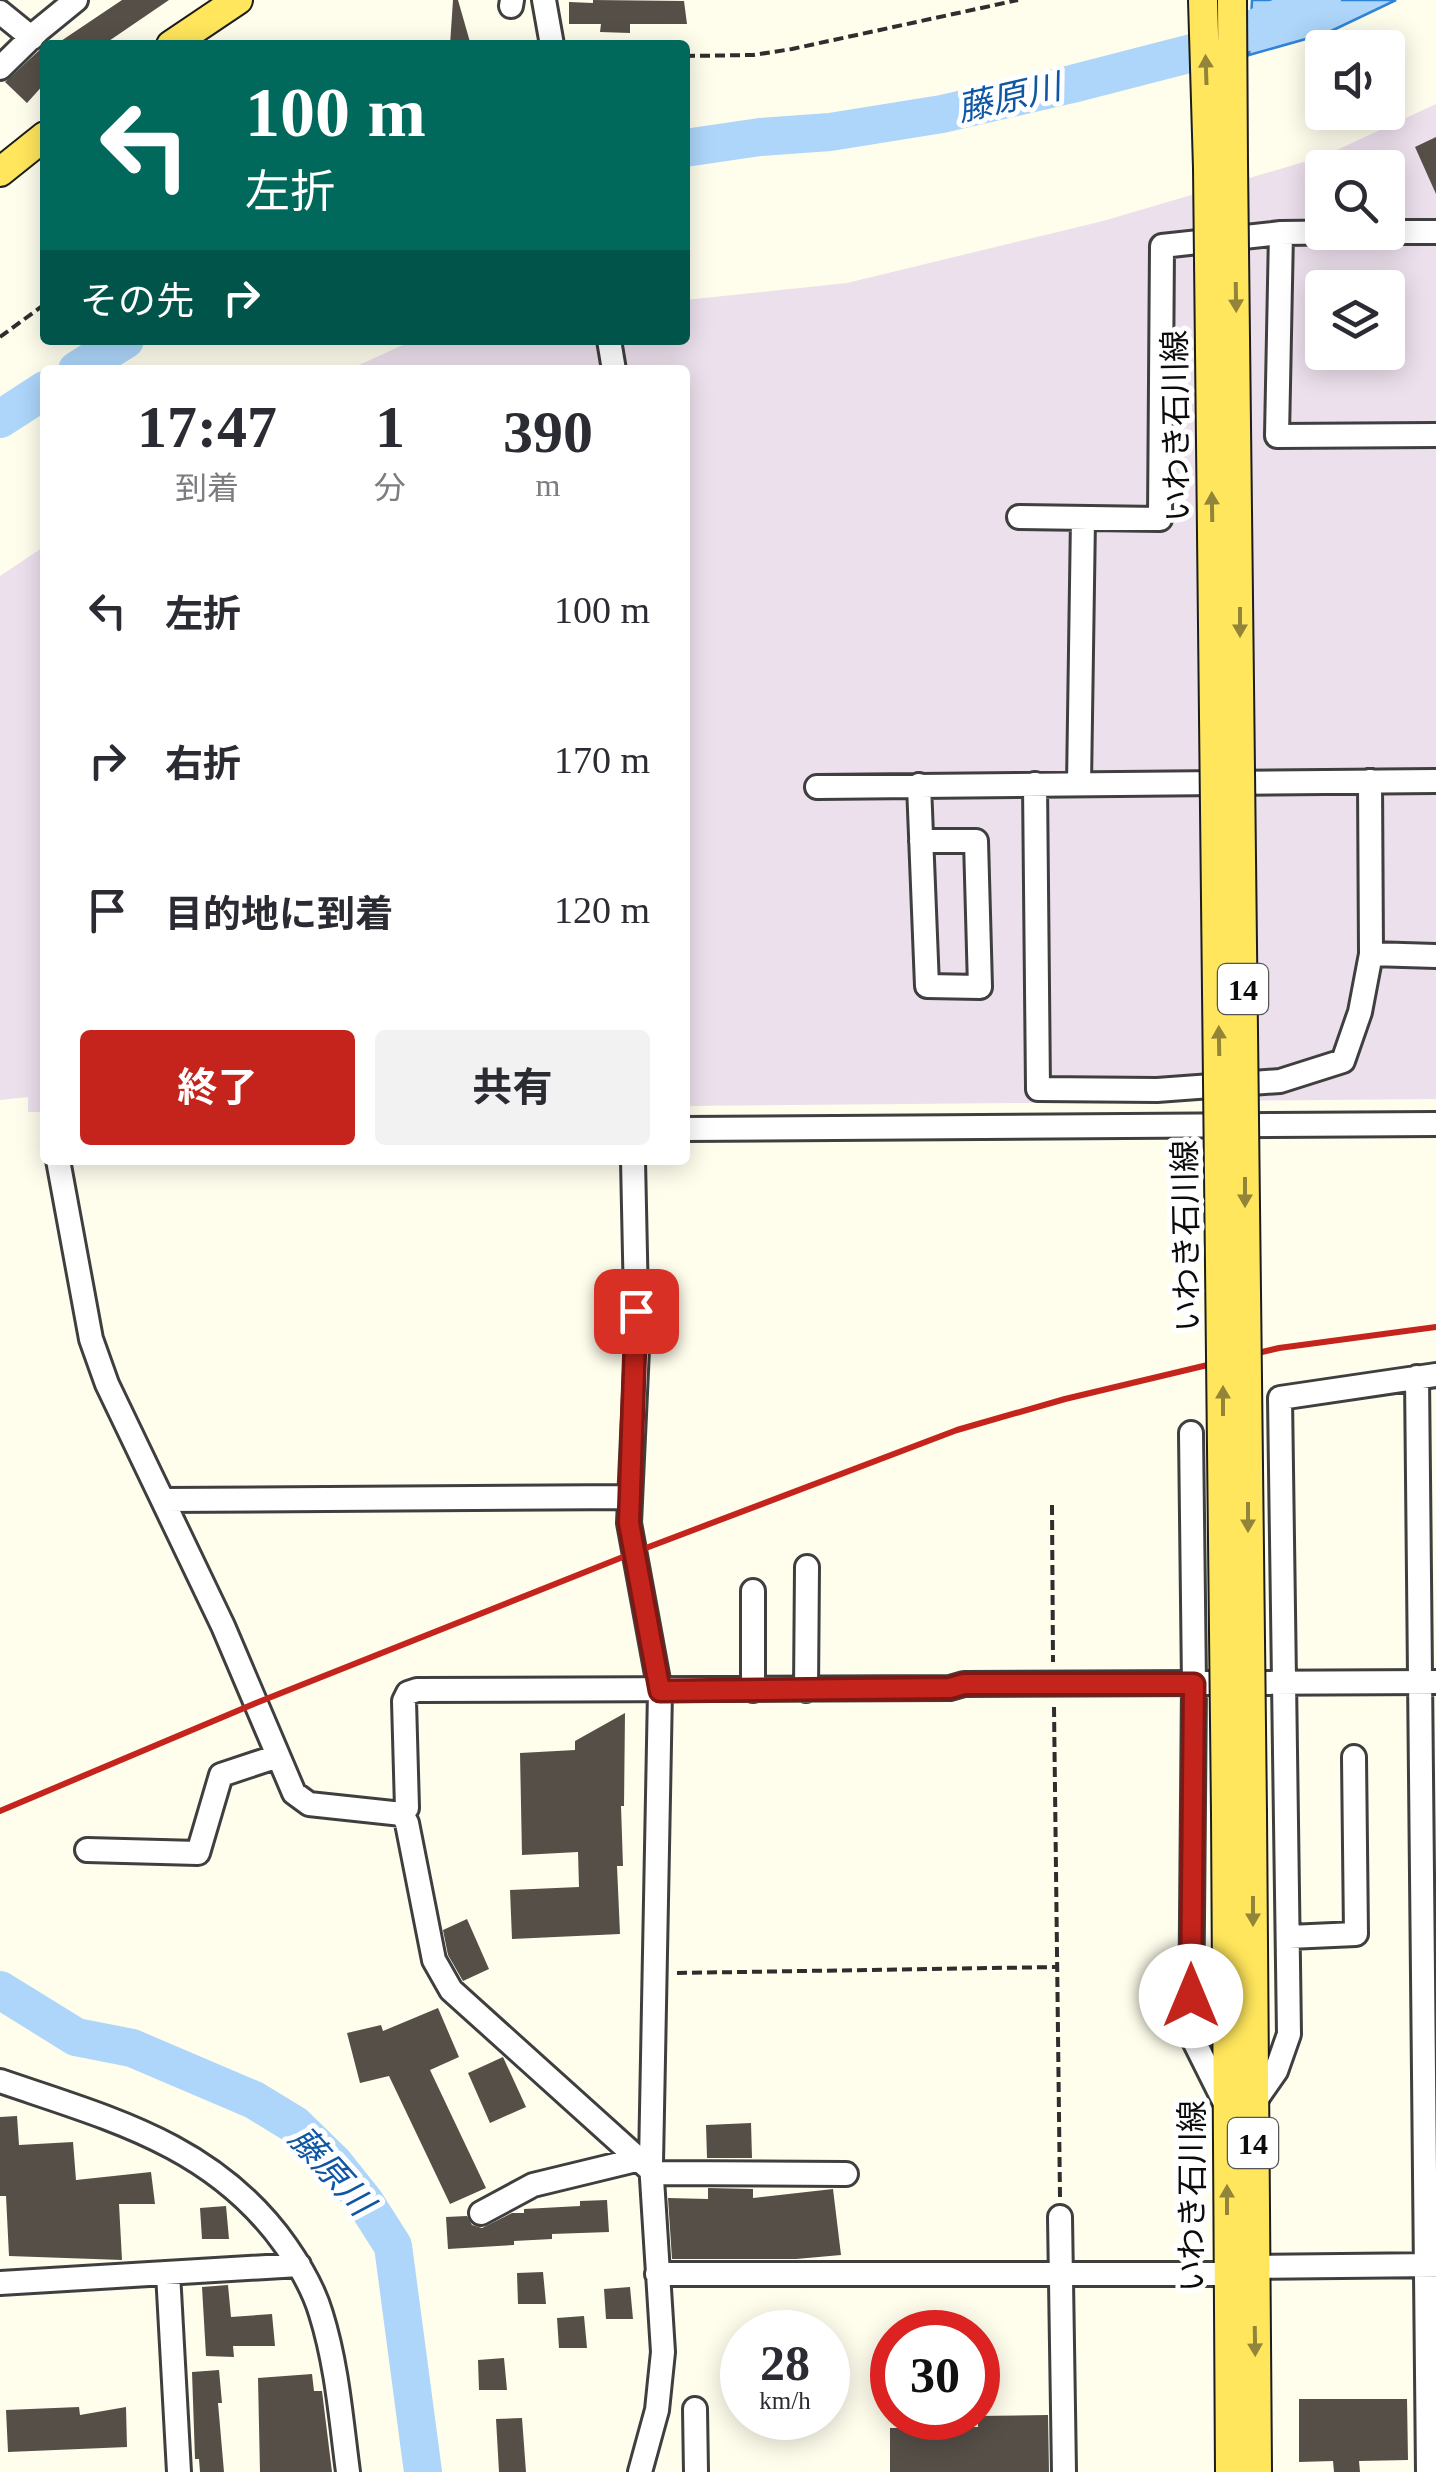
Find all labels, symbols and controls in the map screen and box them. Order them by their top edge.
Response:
map controls [1305,30,1405,370]
button: sound [1305,30,1405,130]
one-way arrow [1197,54,1213,86]
water label: 藤原川 [953,66,1068,129]
text: 100 m [245,74,426,151]
icon: left [80,80,210,210]
button: search [1305,150,1405,250]
text: 左折 [245,167,335,217]
icon: right [214,270,269,325]
button: layers [1305,270,1405,370]
text: その先 [80,280,194,322]
one-way arrow [1228,281,1244,313]
street label: いわき石川線 [1156,330,1196,522]
text: 17:47 [137,394,277,460]
text: 1 [375,394,405,460]
text: 390 [503,399,593,465]
text: m [536,467,560,503]
text: 到着 [175,470,239,506]
text: 分 [374,470,406,506]
one-way arrow [1204,490,1220,522]
icon: left [80,583,135,638]
text: 100 m [554,589,650,631]
text: 左折 [165,593,241,635]
one-way arrow [1232,606,1248,638]
icon: right [80,733,135,788]
text: 170 m [554,739,650,781]
text: 右折 [165,743,241,785]
icon: arrive [80,883,135,938]
text: 120 m [554,889,650,931]
text: 目的地に到着 [165,893,393,935]
road number: 14 [1218,964,1268,1014]
one-way arrow [1211,1025,1227,1057]
button: 終了 [80,1030,355,1145]
button: 共有 [375,1030,650,1145]
street label: いわき石川線 [1166,1140,1206,1332]
one-way arrow [1237,1176,1253,1208]
pin [594,1269,679,1354]
icon: arrive [609,1284,664,1339]
one-way arrow [1215,1385,1231,1417]
one-way arrow [1240,1501,1256,1533]
one-way arrow [1245,1895,1261,1927]
position arrow [1139,1944,1243,2048]
street label: いわき石川線 [1174,2100,1210,2292]
road number: 14 [1228,2118,1278,2168]
water label: 藤原川 [281,2119,383,2226]
one-way arrow [1219,2183,1235,2215]
speed limit sign: 30 [870,2310,1000,2440]
one-way arrow [1247,2325,1263,2357]
text: 28 [760,2335,810,2391]
text: km/h [759,2387,811,2414]

